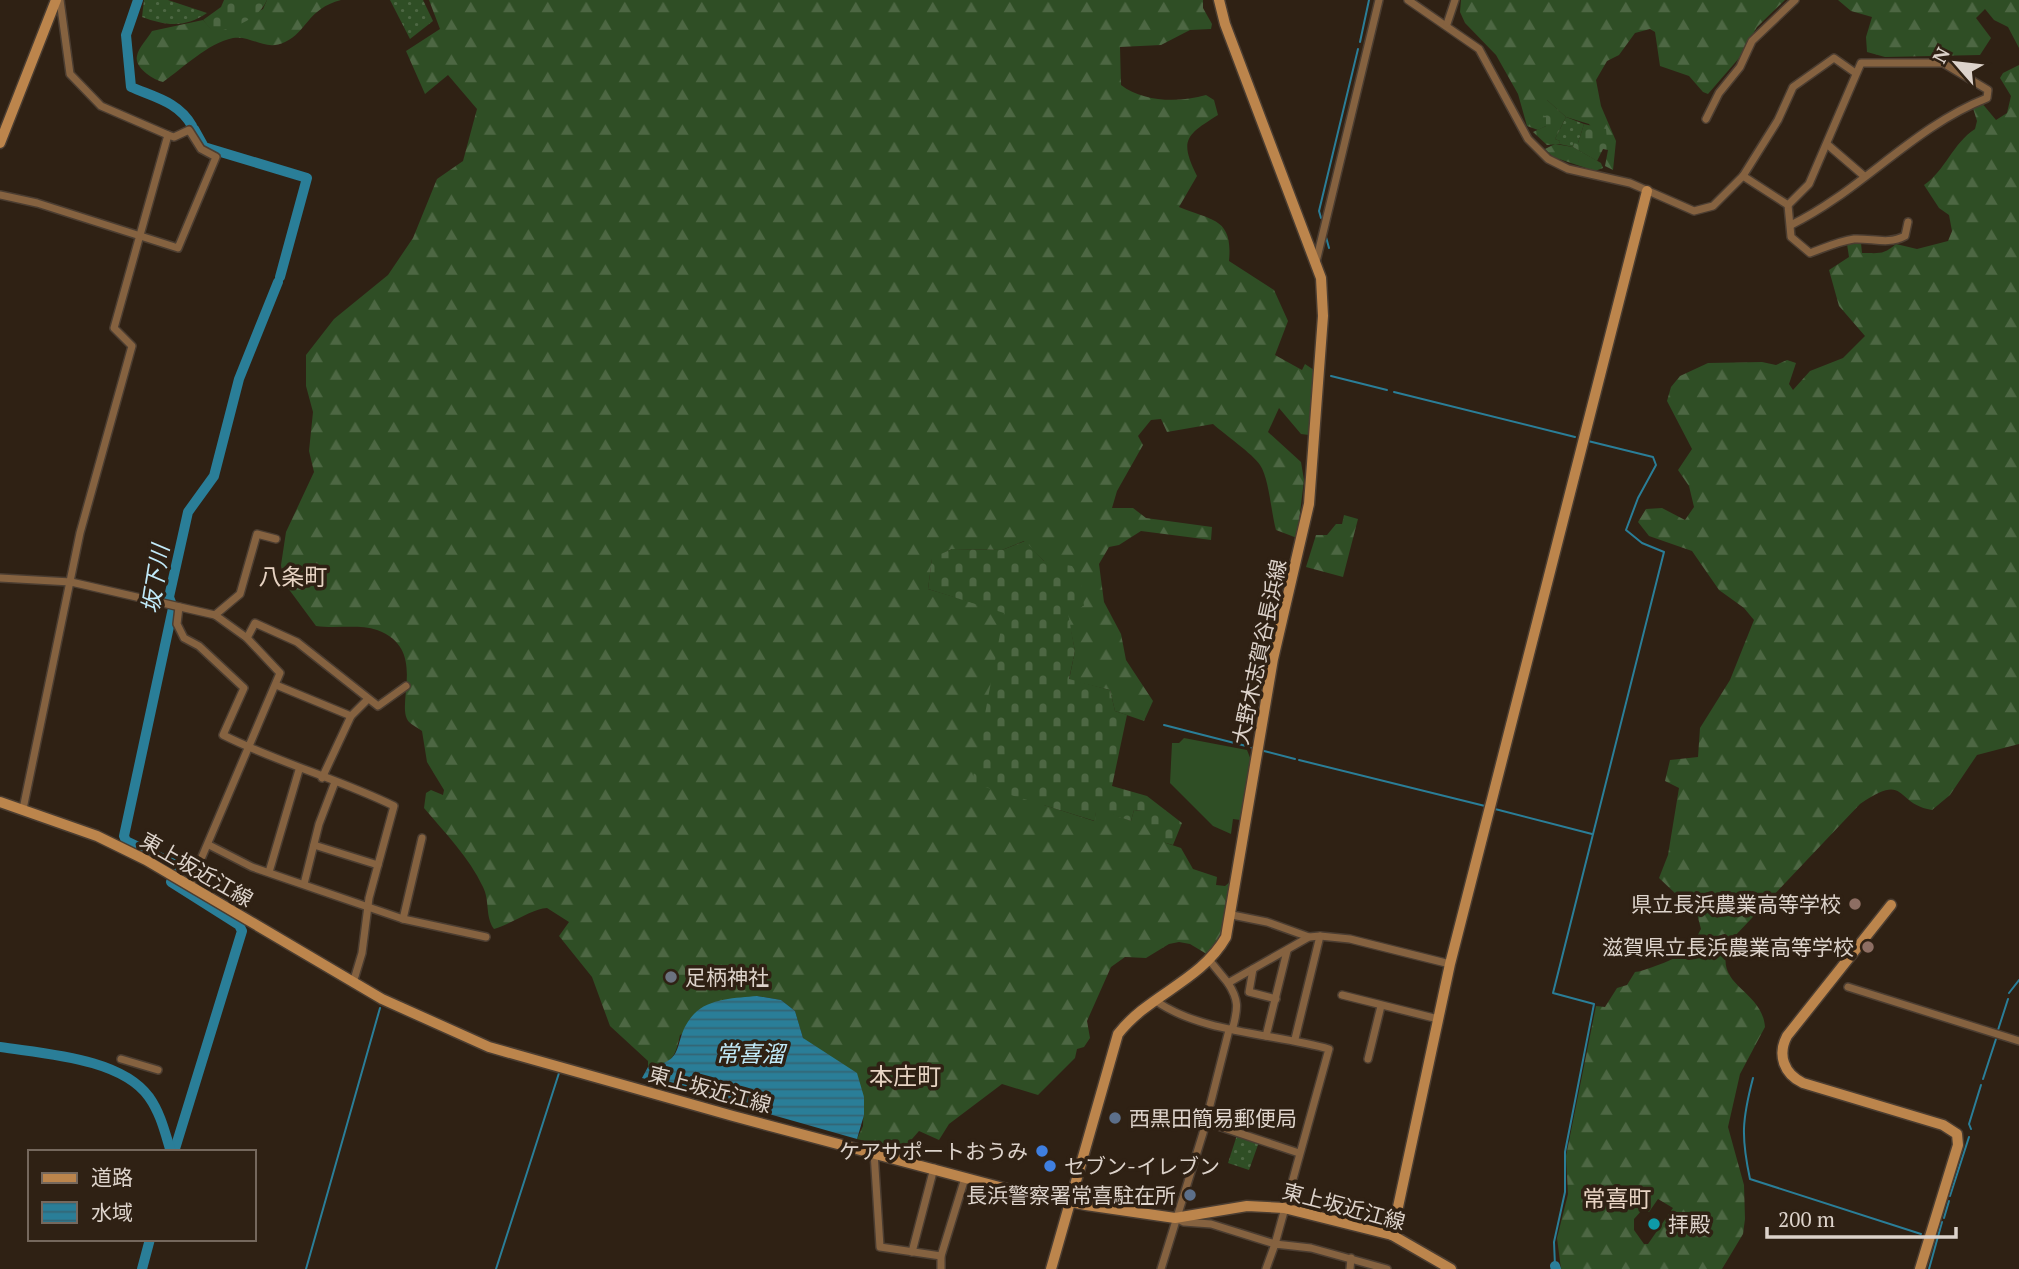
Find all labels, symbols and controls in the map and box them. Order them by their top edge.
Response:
north arrow [1921,28,1991,98]
text: N [1926,42,1955,67]
water label: 坂下川 [134,540,176,615]
street label: 大野木志賀谷長浜線 [1226,557,1292,747]
district label: 八条町 [259,561,328,592]
street label: 東上坂近江線 [135,825,259,913]
place label: 県立長浜農業高等学校 [1631,890,1841,918]
marker: 県立長浜農業高等学校 [1847,896,1863,912]
place label: 滋賀県立長浜農業高等学校 [1602,933,1854,961]
marker: 滋賀県立長浜農業高等学校 [1860,939,1876,955]
place label: 足柄神社 [685,963,769,991]
marker: 足柄神社 [663,969,679,985]
water label: 常喜溜 [716,1038,788,1069]
street label: 東上坂近江線 [646,1059,774,1119]
district label: 本庄町 [869,1060,941,1092]
place label: 西黒田簡易郵便局 [1129,1104,1297,1132]
marker: 西黒田簡易郵便局 [1107,1110,1123,1126]
place label: ケアサポートおうみ [839,1137,1028,1165]
marker: ケアサポートおうみ [1034,1143,1050,1159]
legend [28,1150,256,1241]
place label: セブン-イレブン [1064,1152,1220,1180]
marker: セブン-イレブン [1042,1158,1058,1174]
text: 道路 [91,1163,133,1191]
street label: 東上坂近江線 [1280,1176,1408,1236]
place label: 長浜警察署常喜駐在所 [966,1181,1176,1209]
district label: 常喜町 [1583,1183,1652,1214]
marker: 長浜警察署常喜駐在所 [1182,1187,1198,1203]
scale bar [1767,1196,1956,1240]
text: 水域 [91,1198,133,1226]
text: 200 m [1778,1205,1835,1233]
place label: 拝殿 [1668,1210,1710,1238]
marker: 拝殿 [1646,1216,1662,1232]

